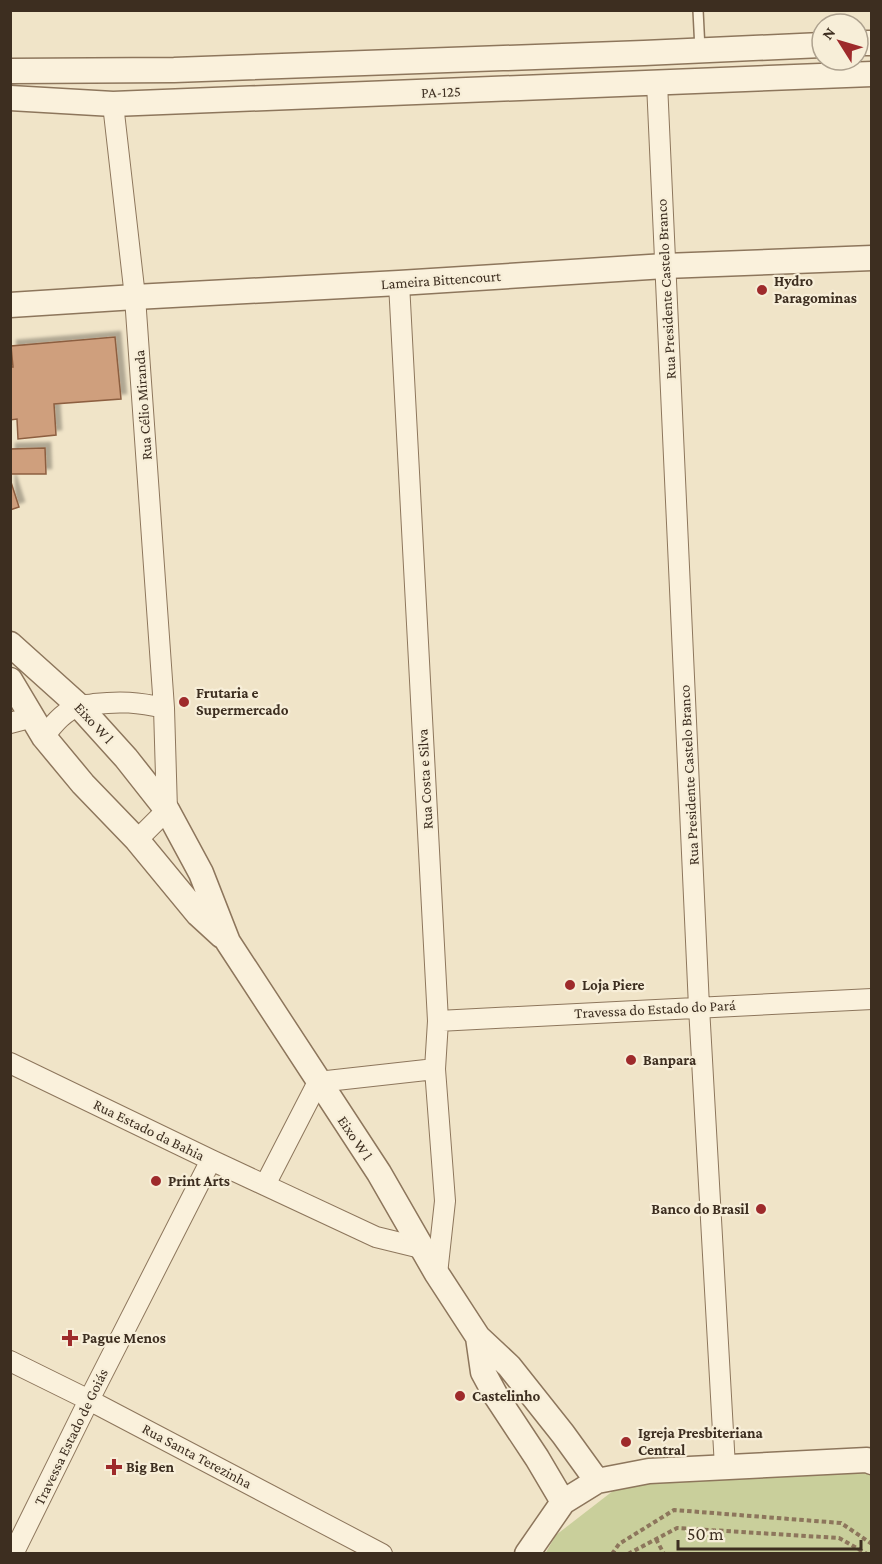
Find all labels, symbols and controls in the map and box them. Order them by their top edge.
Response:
north arrow [810,12,870,72]
text: N [818,24,839,43]
street label: PA-125 [421,83,461,101]
street label: Rua Presidente Castelo Branco [653,198,679,380]
street label: Lameira Bittencourt [380,268,503,292]
place label: Hydro Paragominas [774,273,857,306]
marker: Hydro Paragominas [755,283,769,297]
street label: Rua Célio Miranda [131,349,155,461]
street label: Rua Presidente Castelo Branco [676,684,702,866]
place label: Frutaria e Supermercado [196,685,289,718]
marker: Frutaria e Supermercado [177,695,191,709]
street label: Eixo W l [71,699,117,747]
street label: Rua Costa e Silva [414,728,436,830]
place label: Loja Piere [582,977,645,994]
marker: Loja Piere [563,978,577,992]
street label: Travessa do Estado do Pará [574,997,736,1021]
place label: Banpara [643,1052,697,1068]
marker: Banpara [624,1053,638,1067]
street label: Rua Estado da Bahia [91,1096,207,1164]
street label: Eixo W l [334,1113,376,1163]
place label: Print Arts [168,1173,230,1189]
marker: Print Arts [149,1174,163,1188]
place label: Banco do Brasil [651,1201,750,1217]
marker: Banco do Brasil [754,1202,768,1216]
place label: Pague Menos [82,1330,166,1346]
marker: Pague Menos [63,1331,77,1345]
street label: Travessa Estado de Goiás [31,1366,111,1508]
place label: Castelinho [472,1388,541,1404]
marker: Castelinho [453,1389,467,1403]
street label: Rua Santa Terezinha [140,1420,254,1492]
place label: Igreja Presbiteriana Central [638,1425,764,1458]
marker: Igreja Presbiteriana Central [619,1435,633,1449]
place label: Big Ben [126,1459,174,1475]
marker: Big Ben [107,1460,121,1474]
scale bar [678,1513,861,1551]
text: 50 m [687,1524,724,1544]

